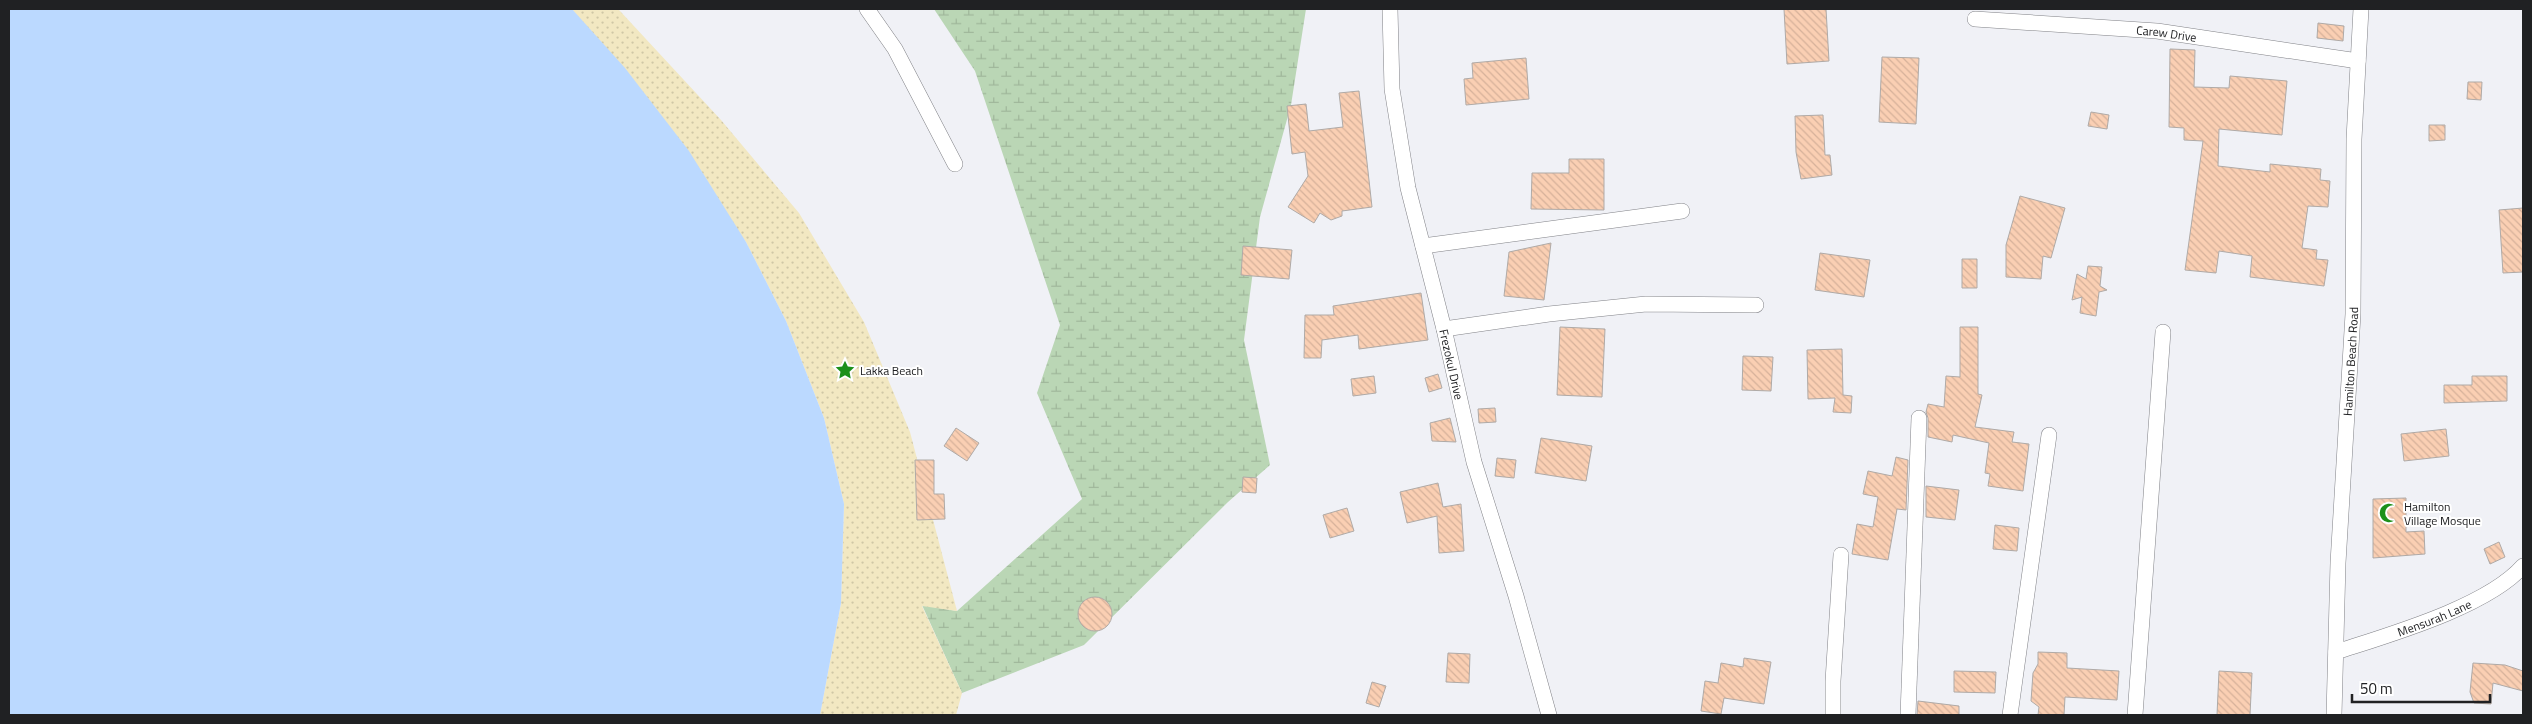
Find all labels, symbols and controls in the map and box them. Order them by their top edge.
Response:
street label: Carew Drive [2136,20,2198,46]
street label: Hamilton Beach Road [2337,307,2363,416]
street label: Frezokul Drive [1435,327,1469,401]
place icon: Lakka Beach [834,359,856,381]
place label: Lakka Beach [860,361,923,380]
place label: Hamilton Village Mosque [2404,497,2481,530]
mosque icon: Hamilton Village Mosque [2378,502,2400,524]
street label: Mensurah Lane [2395,594,2474,641]
scale bar [2352,672,2490,704]
text: 50 m [2360,677,2393,700]

